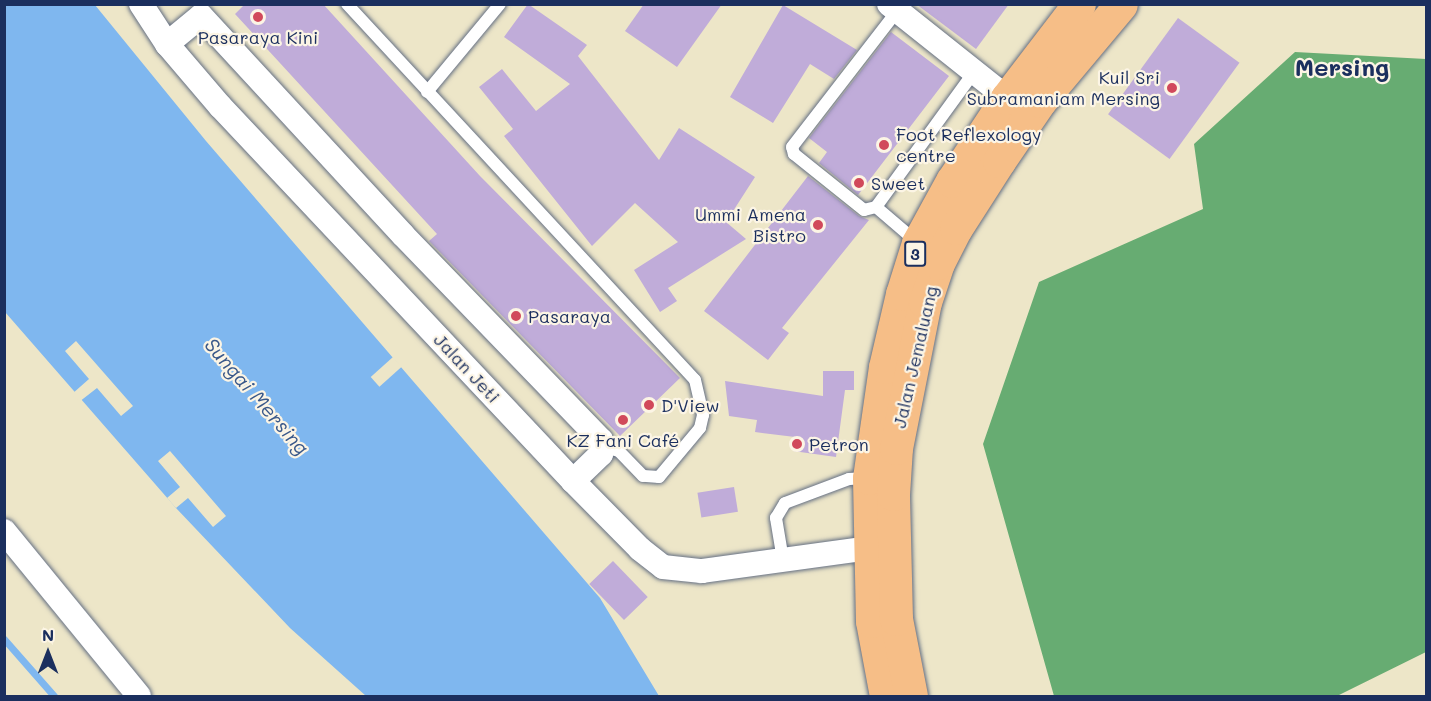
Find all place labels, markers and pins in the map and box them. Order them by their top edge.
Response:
marker: Pasaraya Kini [251,10,265,24]
place label: Pasaraya Kini [198,26,318,48]
place label: Kuil Sri Subramaniam Mersing [967,67,1160,110]
marker: Kuil Sri Subramaniam Mersing [1165,81,1179,95]
place label: Foot Reflexology centre [896,124,1041,166]
marker: Foot Reflexology centre [877,138,891,152]
place label: Sweet [871,172,925,194]
marker: Sweet [852,176,866,190]
place label: Ummi Amena Bistro [695,204,806,246]
marker: Ummi Amena Bistro [811,218,825,232]
place label: Pasaraya [528,305,611,327]
marker: Pasaraya [509,309,523,323]
place label: D'View [661,394,720,416]
marker: D'View [642,398,656,412]
marker: KZ Fani Café [616,413,630,427]
place label: KZ Fani Café [567,429,679,451]
place label: Petron [809,433,869,455]
marker: Petron [790,437,804,451]

